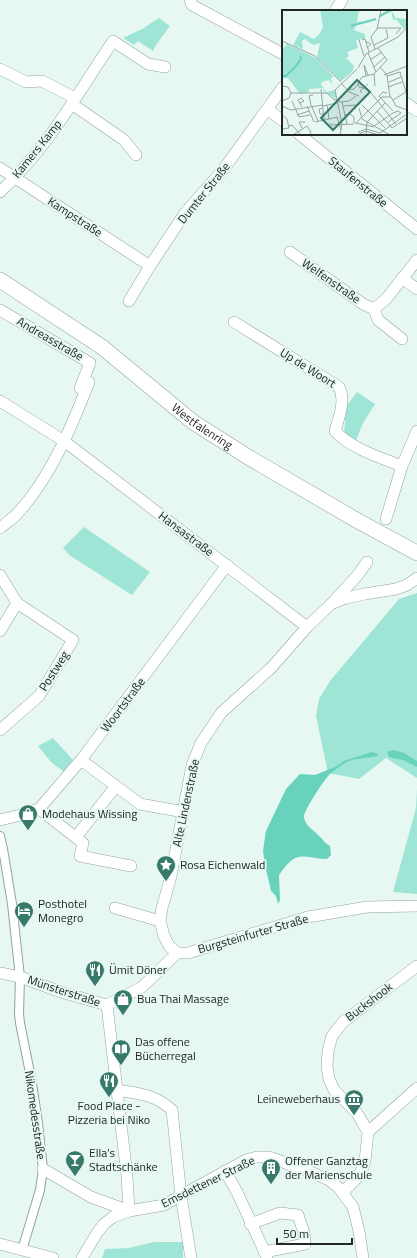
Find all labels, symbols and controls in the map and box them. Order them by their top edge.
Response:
inset map [282,10,407,135]
street label: Kamers Kamp [7,115,66,182]
street label: Staufenstraße [324,151,392,212]
street label: Dumter Straße [173,158,235,228]
street label: Kampstraße [44,192,106,241]
street label: Welfenstraße [298,253,365,308]
street label: Andreasstraße [13,312,87,365]
street label: Up de Woort [276,343,341,393]
street label: Westfalenring [168,398,237,454]
street label: Hansastraße [155,506,218,561]
street label: Postweg [34,647,73,695]
street label: Woortstraße [96,673,150,736]
street label: Alte Lindenstraße [167,757,204,849]
shop icon: Modehaus Wissing [17,803,39,831]
place label: Modehaus Wissing [42,804,137,823]
place icon: Rosa Eichenwald [155,854,177,882]
place label: Rosa Eichenwald [180,855,265,874]
place label: Posthotel Monegro [38,894,87,927]
hotel icon: Posthotel Monegro [13,900,35,928]
street label: Burgsteinfurter Straße [195,909,310,958]
restaurant icon: Ümit Döner [84,959,106,987]
place label: Ümit Döner [109,960,167,979]
street label: Münsterstraße [25,970,103,1011]
street label: Buckshook [341,977,397,1026]
shop icon: Bua Thai Massage [112,988,134,1016]
place label: Bua Thai Massage [137,989,229,1008]
place label: Das offene Bücherregal [135,1032,196,1065]
library icon: Das offene Bücherregal [110,1038,132,1066]
street label: Nikomedesstraße [20,1069,51,1161]
restaurant icon: Food Place - Pizzeria bei Niko [98,1070,120,1098]
museum icon: Leineweberhaus [343,1088,365,1116]
place label: Leineweberhaus [257,1089,340,1108]
place label: Food Place - Pizzeria bei Niko [68,1096,150,1129]
place label: Ella's Stadtschänke [89,1143,158,1176]
bar icon: Ella's Stadtschänke [64,1149,86,1177]
street label: Emsdettener Straße [158,1151,258,1212]
place label: Offener Ganztag der Marienschule [285,1151,372,1184]
building icon: Offener Ganztag der Marienschule [260,1157,282,1185]
scale bar [277,1220,352,1246]
text: 50 m [283,1224,309,1243]

